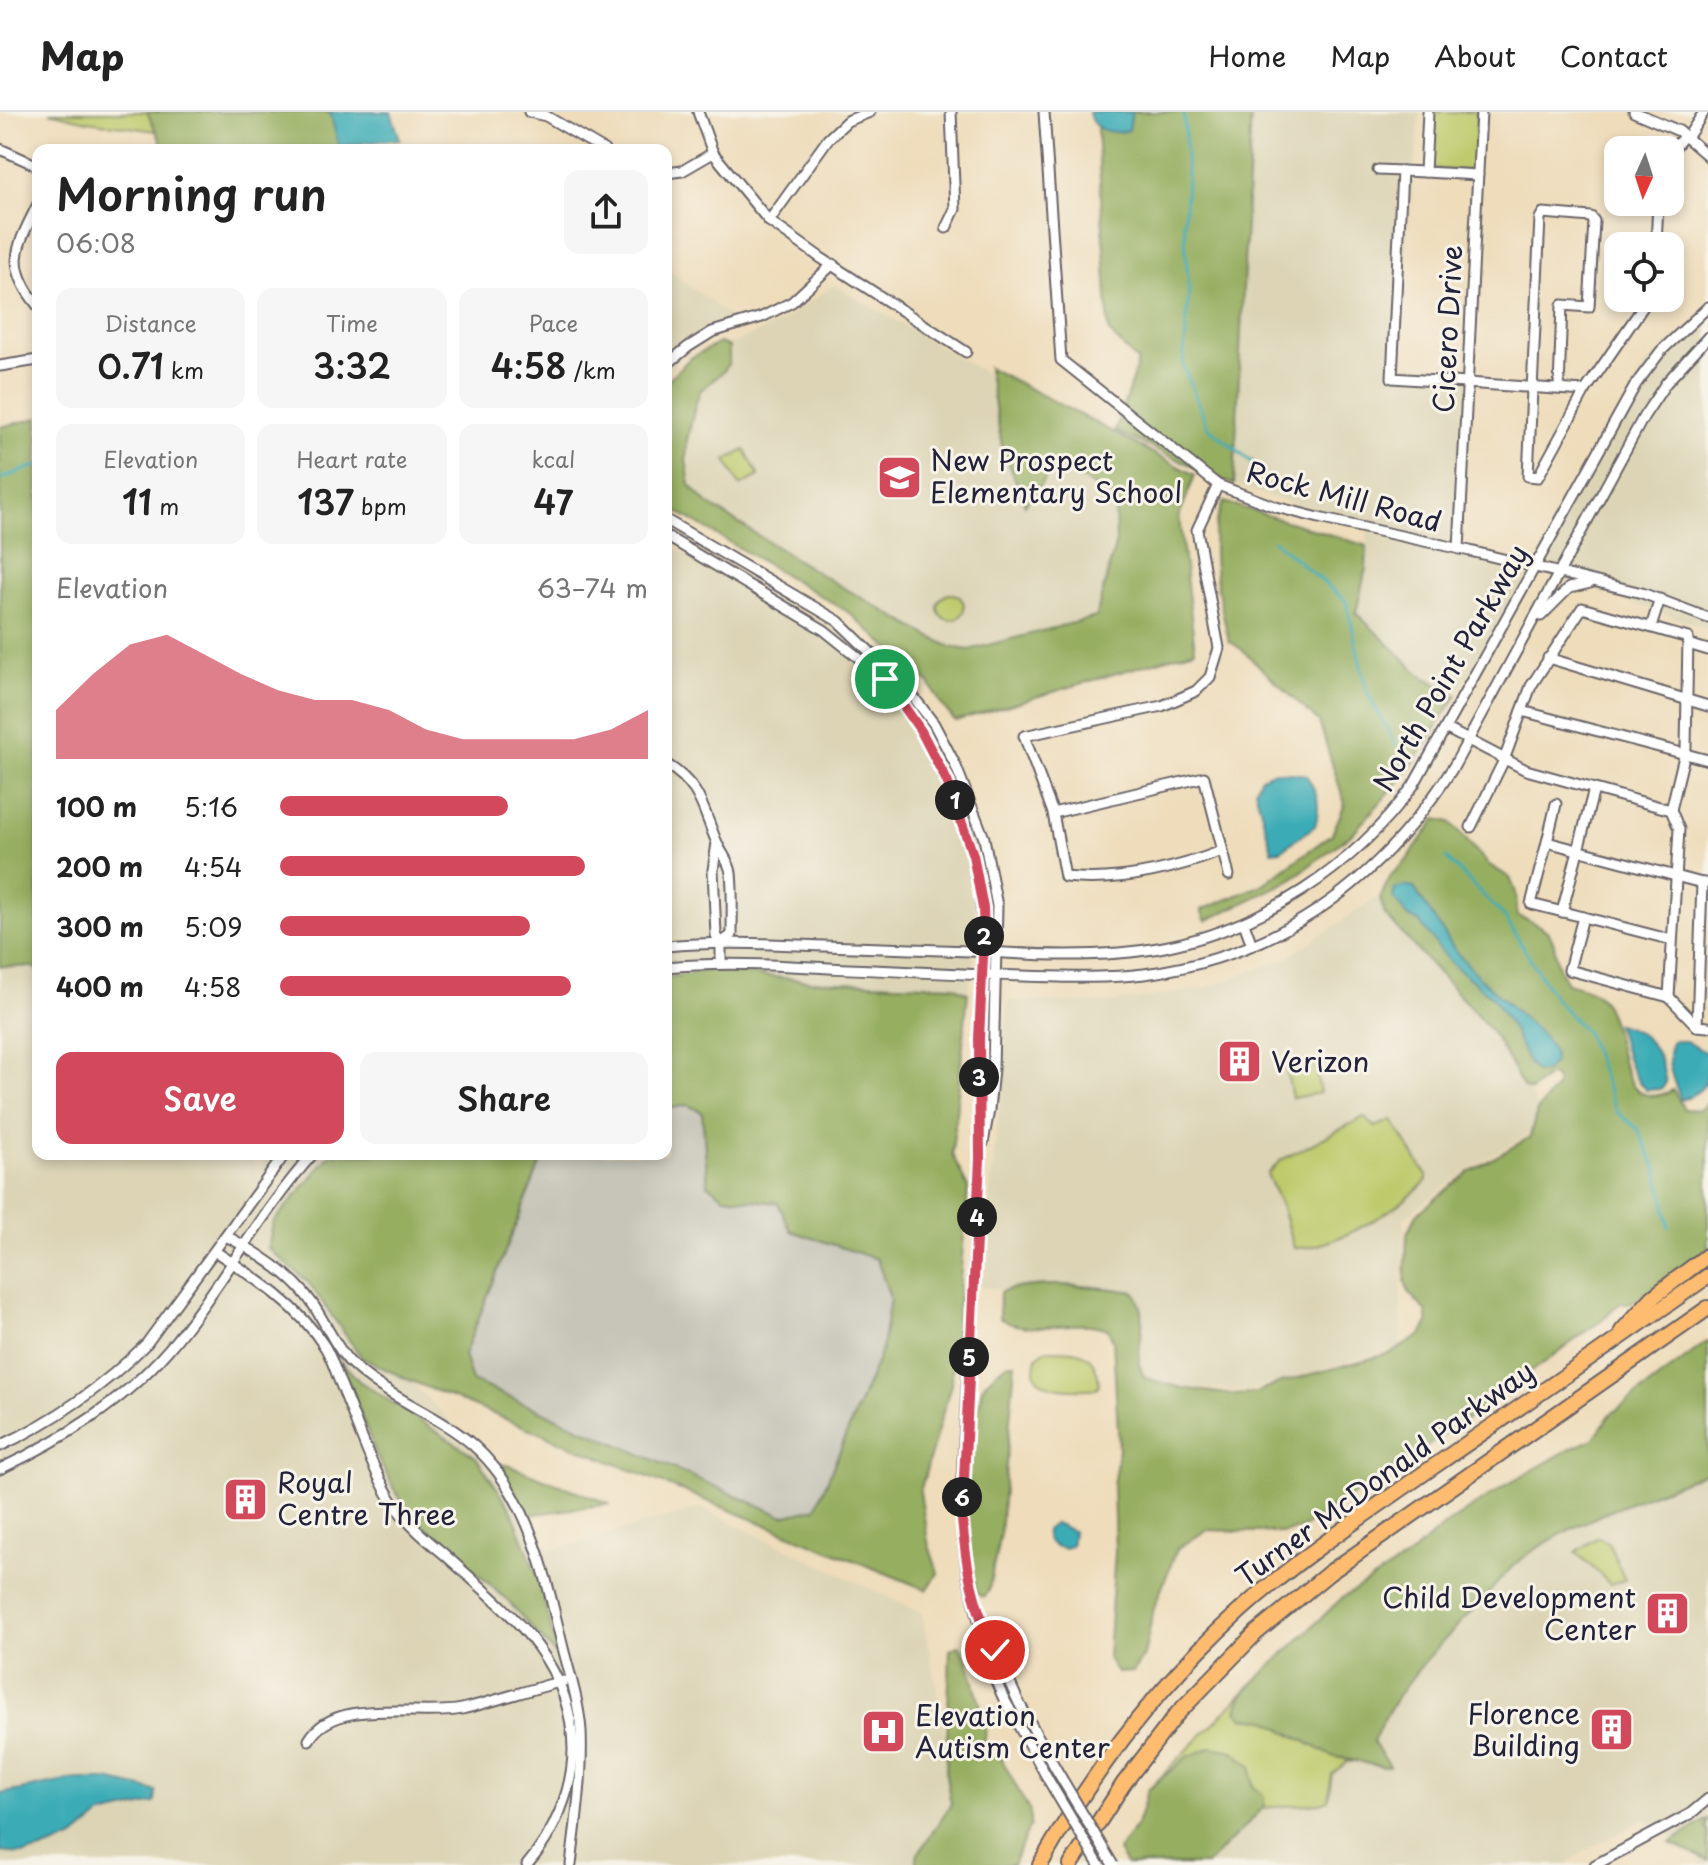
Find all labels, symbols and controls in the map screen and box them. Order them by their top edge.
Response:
text: Map [40,27,124,84]
text: Home [1208,34,1286,77]
text: Map [1330,34,1390,77]
text: About [1434,34,1516,77]
text: Contact [1560,34,1668,77]
north arrow [1604,136,1684,216]
map controls [1604,136,1684,312]
text: Morning run [56,160,327,226]
button: share [564,170,648,254]
text: 06:08 [56,223,136,262]
button: locate [1604,232,1684,312]
street label: Cicero Drive [1421,244,1472,414]
text: Distance [105,306,197,339]
text: Time [326,306,378,339]
text: Pace [528,306,578,339]
text: 0.71 [97,339,164,391]
text: 3:32 [313,339,391,391]
text: 4:58 [491,339,567,391]
text: km [164,353,204,386]
text: /km [567,353,616,386]
place label: New Prospect Elementary School [930,438,1182,513]
text: Elevation [103,442,198,475]
text: Heart rate [296,442,408,475]
text: kcal [531,442,575,475]
street label: Rock Mill Road [1242,449,1447,542]
school or university icon: New Prospect Elementary School [875,453,923,501]
text: 11 [122,475,152,527]
text: 137 [297,475,354,527]
text: 47 [533,475,574,527]
text: m [152,489,179,522]
text: bpm [354,489,407,522]
street label: North Point Parkway [1361,536,1538,799]
text: Elevation [56,568,168,607]
text: 63–74 m [537,568,648,607]
pin [851,645,919,713]
icon: arrive [863,657,907,701]
pin: 1 [935,780,975,820]
text: 1 [950,783,960,816]
text: 100 m [56,787,137,826]
text: 5:16 [184,787,238,826]
text: 200 m [56,847,143,886]
text: 4:54 [184,847,243,886]
text: 300 m [56,907,144,946]
text: 5:09 [184,907,242,946]
pin: 2 [964,916,1004,956]
text: 2 [976,919,992,952]
text: 400 m [56,967,144,1006]
text: 4:58 [184,967,242,1006]
building icon: Verizon [1216,1038,1264,1086]
place label: Verizon [1271,1039,1369,1082]
button: Save [56,1052,344,1144]
button: Share [360,1052,648,1144]
pin: 3 [959,1057,999,1097]
text: 3 [972,1060,986,1093]
pin: 4 [957,1197,997,1237]
text: 4 [970,1200,984,1233]
pin: 5 [949,1337,989,1377]
text: 5 [962,1340,976,1373]
street label: Turner McDonald Parkway [1226,1349,1543,1596]
place label: Royal Centre Three [277,1460,456,1535]
building icon: Royal Centre Three [222,1475,270,1523]
pin: 6 [942,1477,982,1517]
text: 6 [954,1480,970,1513]
place label: Child Development Center [1382,1575,1636,1650]
building icon: Child Development Center [1643,1590,1691,1638]
pin [961,1616,1029,1684]
icon: check [973,1628,1017,1672]
place label: Florence Building [1467,1691,1580,1766]
place label: Elevation Autism Center [915,1693,1110,1768]
building icon: Florence Building [1587,1706,1635,1754]
hospital icon: Elevation Autism Center [860,1708,908,1756]

